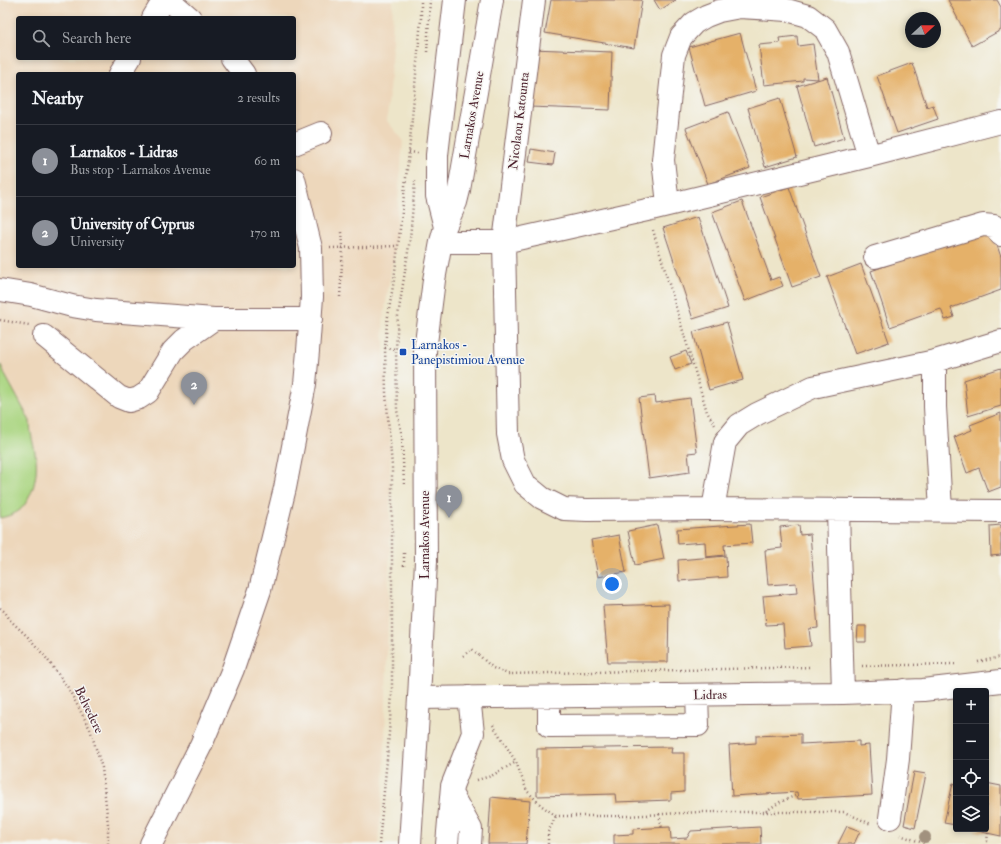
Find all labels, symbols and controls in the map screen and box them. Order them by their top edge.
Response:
north arrow [905,12,941,48]
search box [16,16,296,60]
icon: search [30,27,52,49]
text: Search here [62,29,131,48]
street label: Larnakos Avenue [456,69,488,160]
street label: Nicolaou Katounta [505,70,533,171]
text: Nearby [32,88,83,109]
text: 2 results [237,90,280,106]
text: Larnakos - Lidras [70,143,178,162]
text: 1 [43,153,47,169]
text: 60 m [254,153,280,169]
text: Bus stop · Larnakos Avenue [70,162,211,178]
text: University of Cyprus [70,215,194,234]
text: 2 [42,225,48,241]
text: 170 m [250,225,280,241]
text: University [70,234,124,250]
place label: Larnakos - Panepistimiou Avenue [411,337,525,369]
marker: Larnakos - Panepistimiou Avenue [398,347,408,357]
pin: 2 [181,372,207,405]
pin: 1 [436,485,462,518]
street label: Larnakos Avenue [417,490,433,579]
your location [602,574,622,594]
street label: Belvedere [71,684,107,737]
street label: Lidras [693,687,728,703]
map controls [953,688,989,832]
button: + [953,688,989,724]
button: − [953,724,989,760]
button: locate [953,760,989,796]
button: layers [953,796,989,832]

